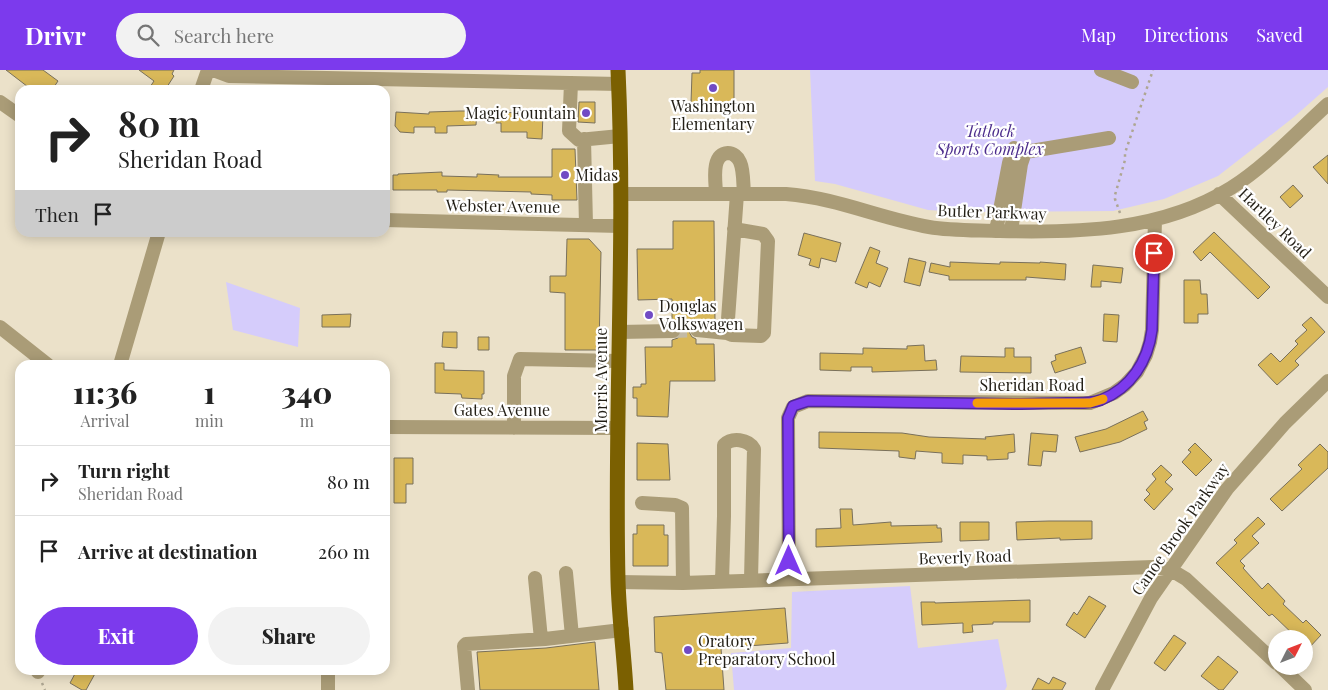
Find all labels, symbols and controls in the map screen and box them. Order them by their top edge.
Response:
search box [116,13,466,58]
text: Drivr [25,19,86,51]
icon: search [134,21,162,49]
text: Search here [174,22,274,48]
text: Map [1081,23,1116,47]
text: Directions [1144,23,1228,47]
text: Saved [1256,23,1303,47]
marker: Washington Elementary [707,82,719,94]
place label: Washington Elementary [670,95,756,134]
text: 80 m [118,99,200,146]
place label: Magic Fountain [465,102,576,123]
icon: right [35,105,100,170]
marker: Magic Fountain [580,107,592,119]
park label: Tatlock Sports Complex [935,120,1044,159]
text: Sheridan Road [118,144,263,174]
place label: Midas [575,164,618,185]
marker: Midas [559,169,571,181]
street label: Hartley Road [1235,183,1316,263]
street label: Webster Avenue [445,194,560,217]
street label: Butler Parkway [937,199,1047,224]
icon: arrive [89,200,117,228]
text: Then [35,201,79,227]
pin [1133,232,1175,274]
icon: arrive [1140,239,1168,267]
place label: Douglas Volkswagen [658,295,744,334]
marker: Douglas Volkswagen [643,309,655,321]
street label: Morris Avenue [590,328,611,432]
text: 11:36 [73,372,137,412]
text: 1 [203,372,215,412]
text: 340 [281,372,332,412]
street label: Sheridan Road [979,374,1085,395]
street label: Gates Avenue [454,399,550,420]
text: Arrival [80,410,130,431]
text: min [195,410,223,431]
text: m [300,410,314,431]
text: Turn right [78,457,170,483]
street label: Canoe Brook Parkway [1126,458,1233,599]
icon: right [35,467,63,495]
text: 80 m [327,468,370,494]
text: Sheridan Road [78,483,183,504]
position arrow [762,534,814,586]
icon: arrive [35,537,63,565]
text: Arrive at destination [78,538,258,564]
text: 260 m [318,538,370,564]
street label: Beverly Road [918,544,1012,569]
button: Exit [35,607,198,665]
button: Share [208,607,370,665]
place label: Oratory Preparatory School [698,630,836,669]
north arrow [1268,630,1312,675]
map controls [1268,630,1313,675]
marker: Oratory Preparatory School [682,644,694,656]

